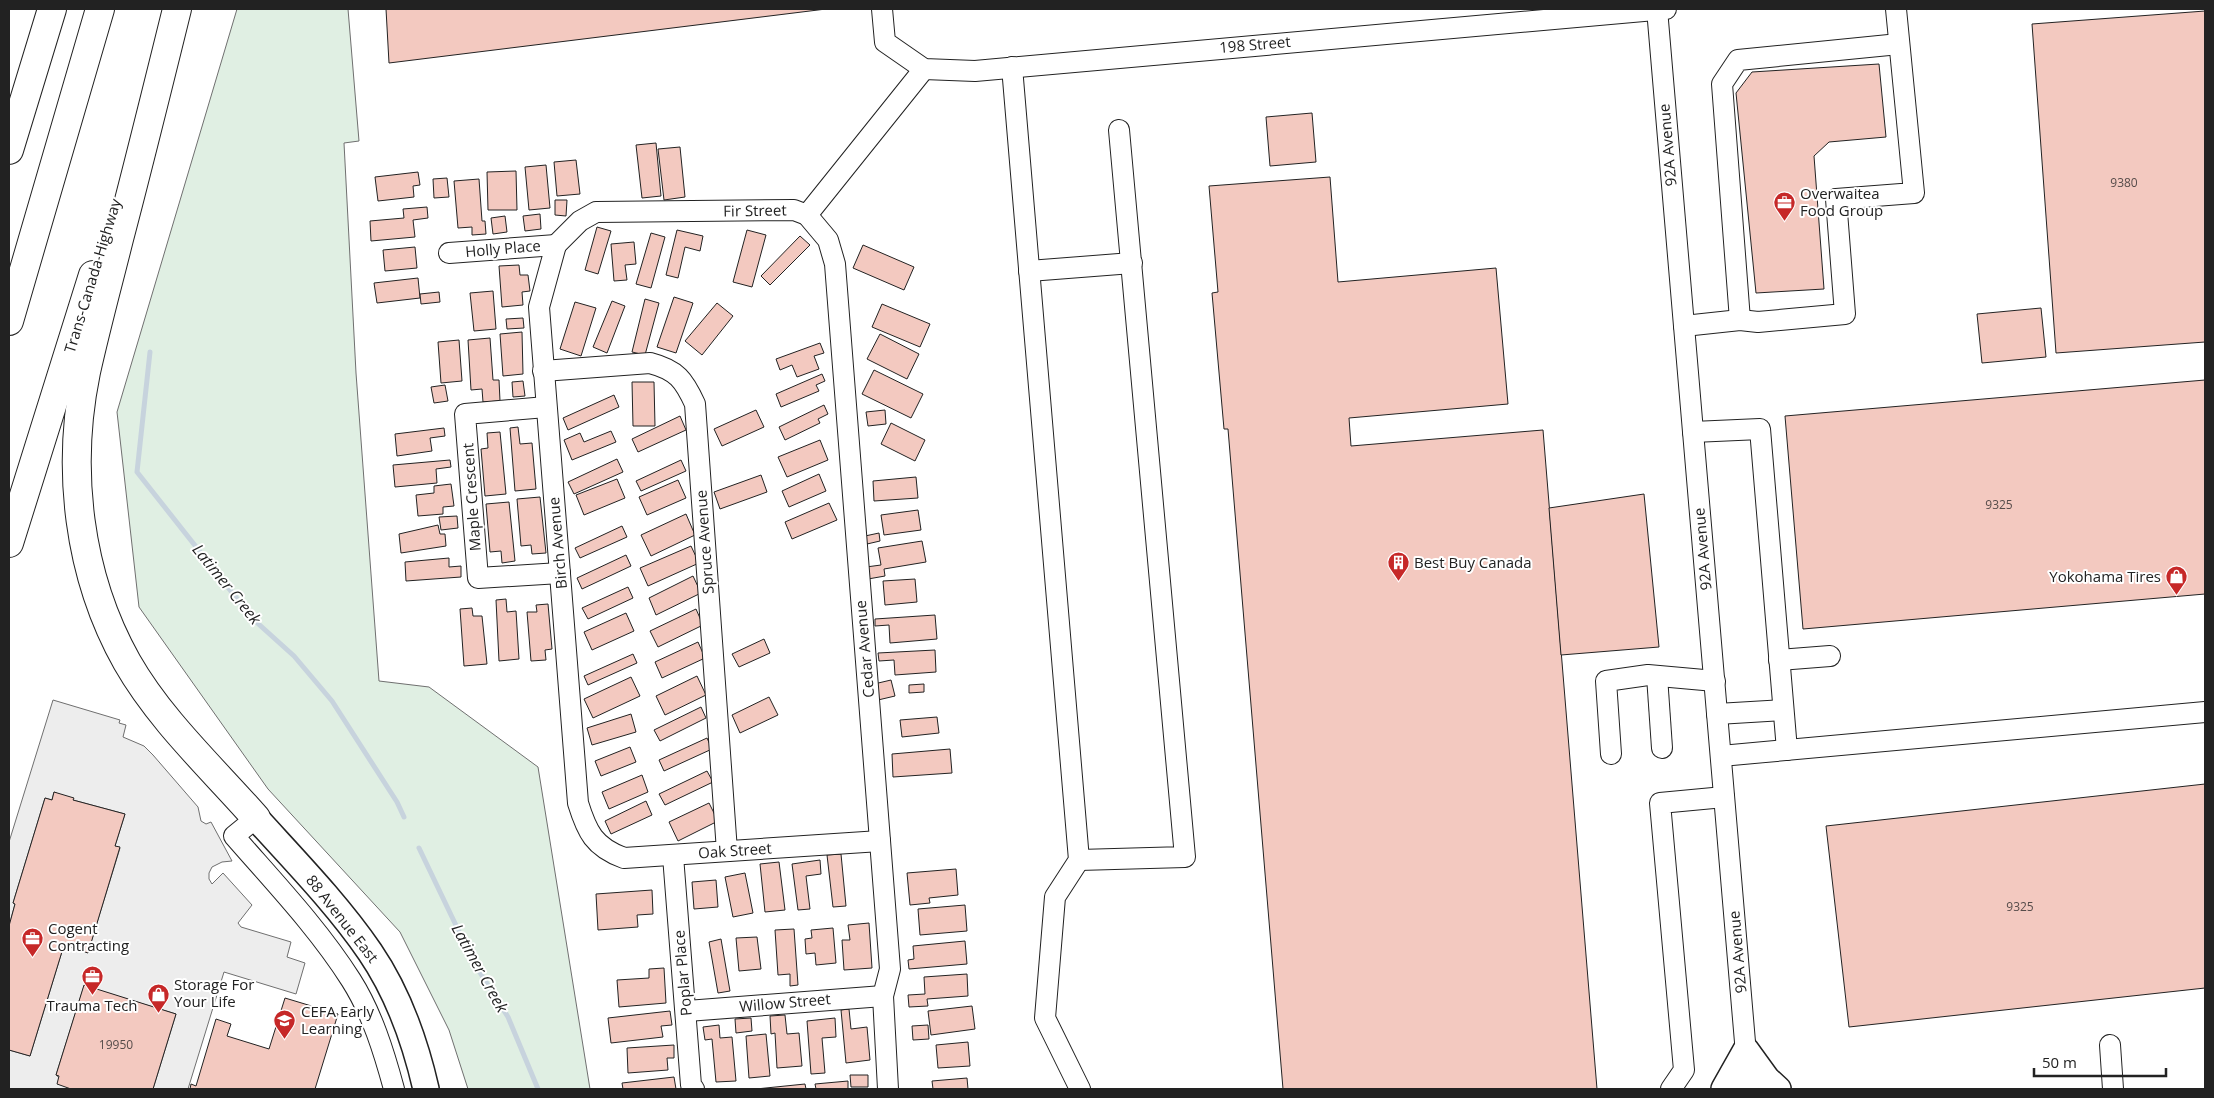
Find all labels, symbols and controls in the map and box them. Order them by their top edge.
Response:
street label: 198 Street [1218,31,1291,57]
street label: 92A Avenue [1653,103,1681,187]
house number: 9380 [2110,174,2138,191]
place label: Overwaitea Food Group [1800,183,1883,220]
office icon: Overwaitea Food Group [1772,191,1796,222]
street label: Trans-Canada Highway [59,196,125,355]
street label: Fir Street [723,199,787,221]
street label: Holly Place [464,235,542,261]
street label: Maple Crescent [457,442,485,552]
street label: Spruce Avenue [690,489,718,595]
street label: Birch Avenue [543,496,571,590]
house number: 9325 [1985,496,2013,513]
street label: 92A Avenue [1688,507,1716,591]
water label: Latimer Creek [188,539,267,630]
building icon: Best Buy Canada [1386,551,1410,582]
place label: Best Buy Canada [1414,552,1532,572]
shop icon: Yokohama Tires [2165,565,2189,596]
place label: Yokohama Tires [2049,566,2161,586]
street label: Cedar Avenue [850,600,878,699]
street label: Oak Street [697,837,772,863]
street label: 88 Avenue East [302,870,383,966]
house number: 9325 [2006,898,2034,915]
street label: 92A Avenue [1723,910,1751,994]
place label: Cogent Contracting [48,918,129,955]
water label: Latimer Creek [447,920,514,1017]
office icon: Cogent Contracting [20,926,44,957]
street label: Poplar Place [668,929,696,1017]
office icon: Trauma Tech [80,965,104,996]
place label: Storage For Your Life [174,974,254,1011]
shop icon: Storage For Your Life [146,982,170,1013]
street label: Willow Street [738,988,831,1016]
place label: Trauma Tech [46,995,138,1015]
place label: CEFA Early Learning [301,1001,374,1038]
school or university icon: CEFA Early Learning [273,1009,297,1040]
house number: 19950 [99,1036,133,1053]
scale bar [2034,1046,2166,1078]
text: 50 m [2042,1052,2077,1072]

